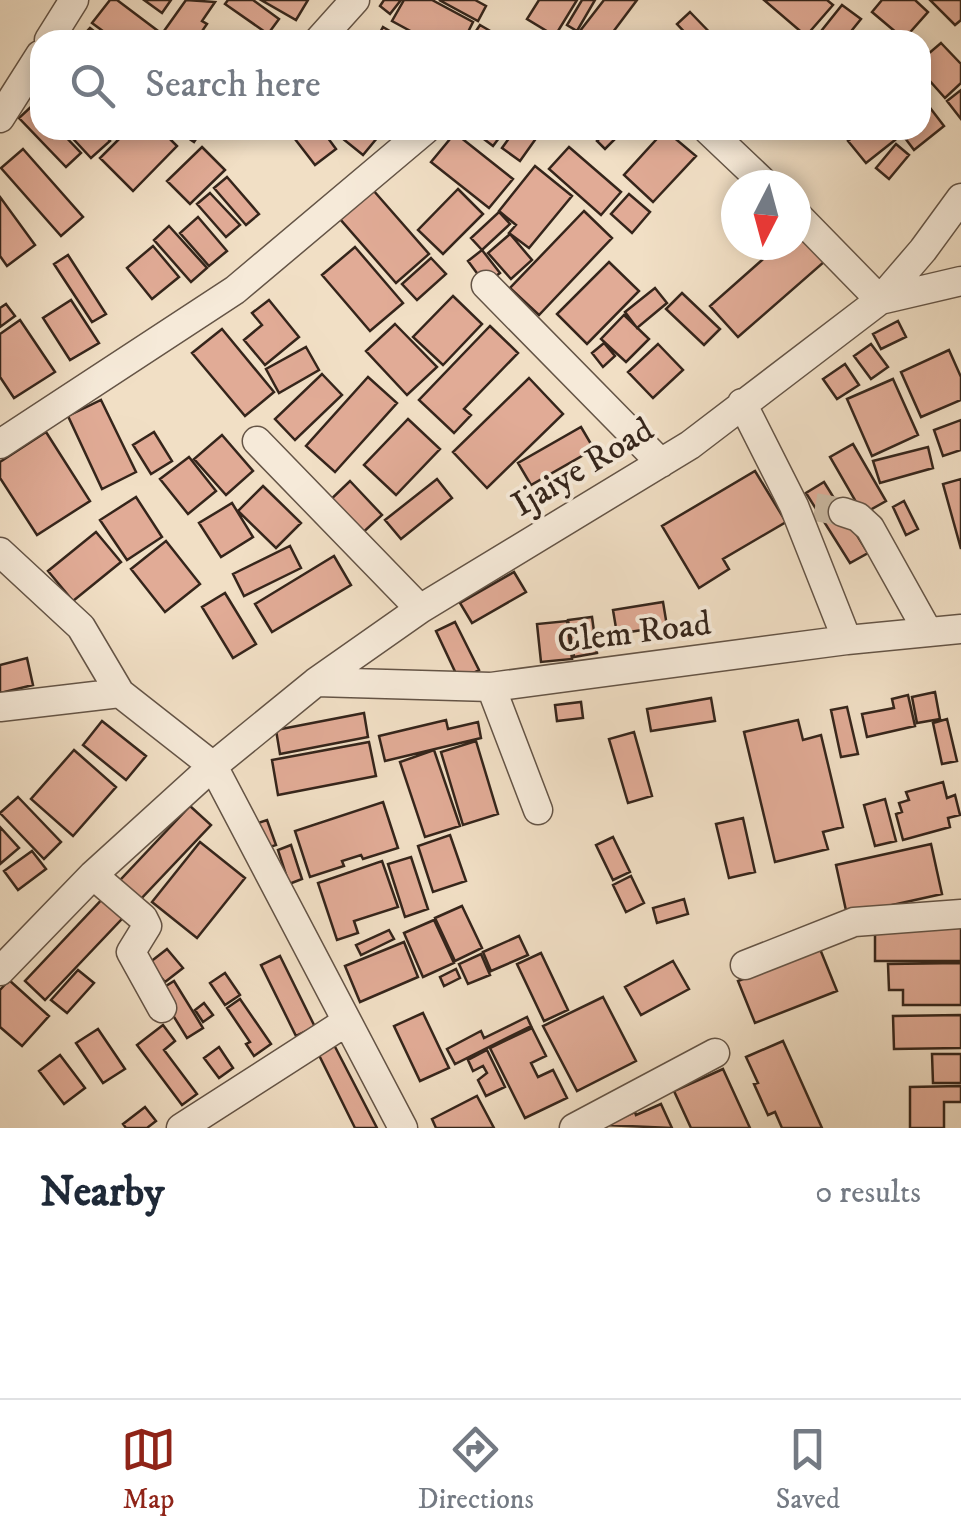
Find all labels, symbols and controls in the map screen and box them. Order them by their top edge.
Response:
search box [30,30,931,140]
icon: search [65,58,120,113]
text: Search here [145,61,321,109]
north arrow [721,170,811,260]
street label: Ijaiye Road [504,408,662,527]
street label: Clem Road [555,602,714,664]
text: Nearby [40,1167,164,1219]
text: 0 results [815,1173,921,1213]
tab: Map [121,1422,176,1517]
tab: Directions [418,1422,534,1517]
tab: Saved [776,1422,840,1517]

